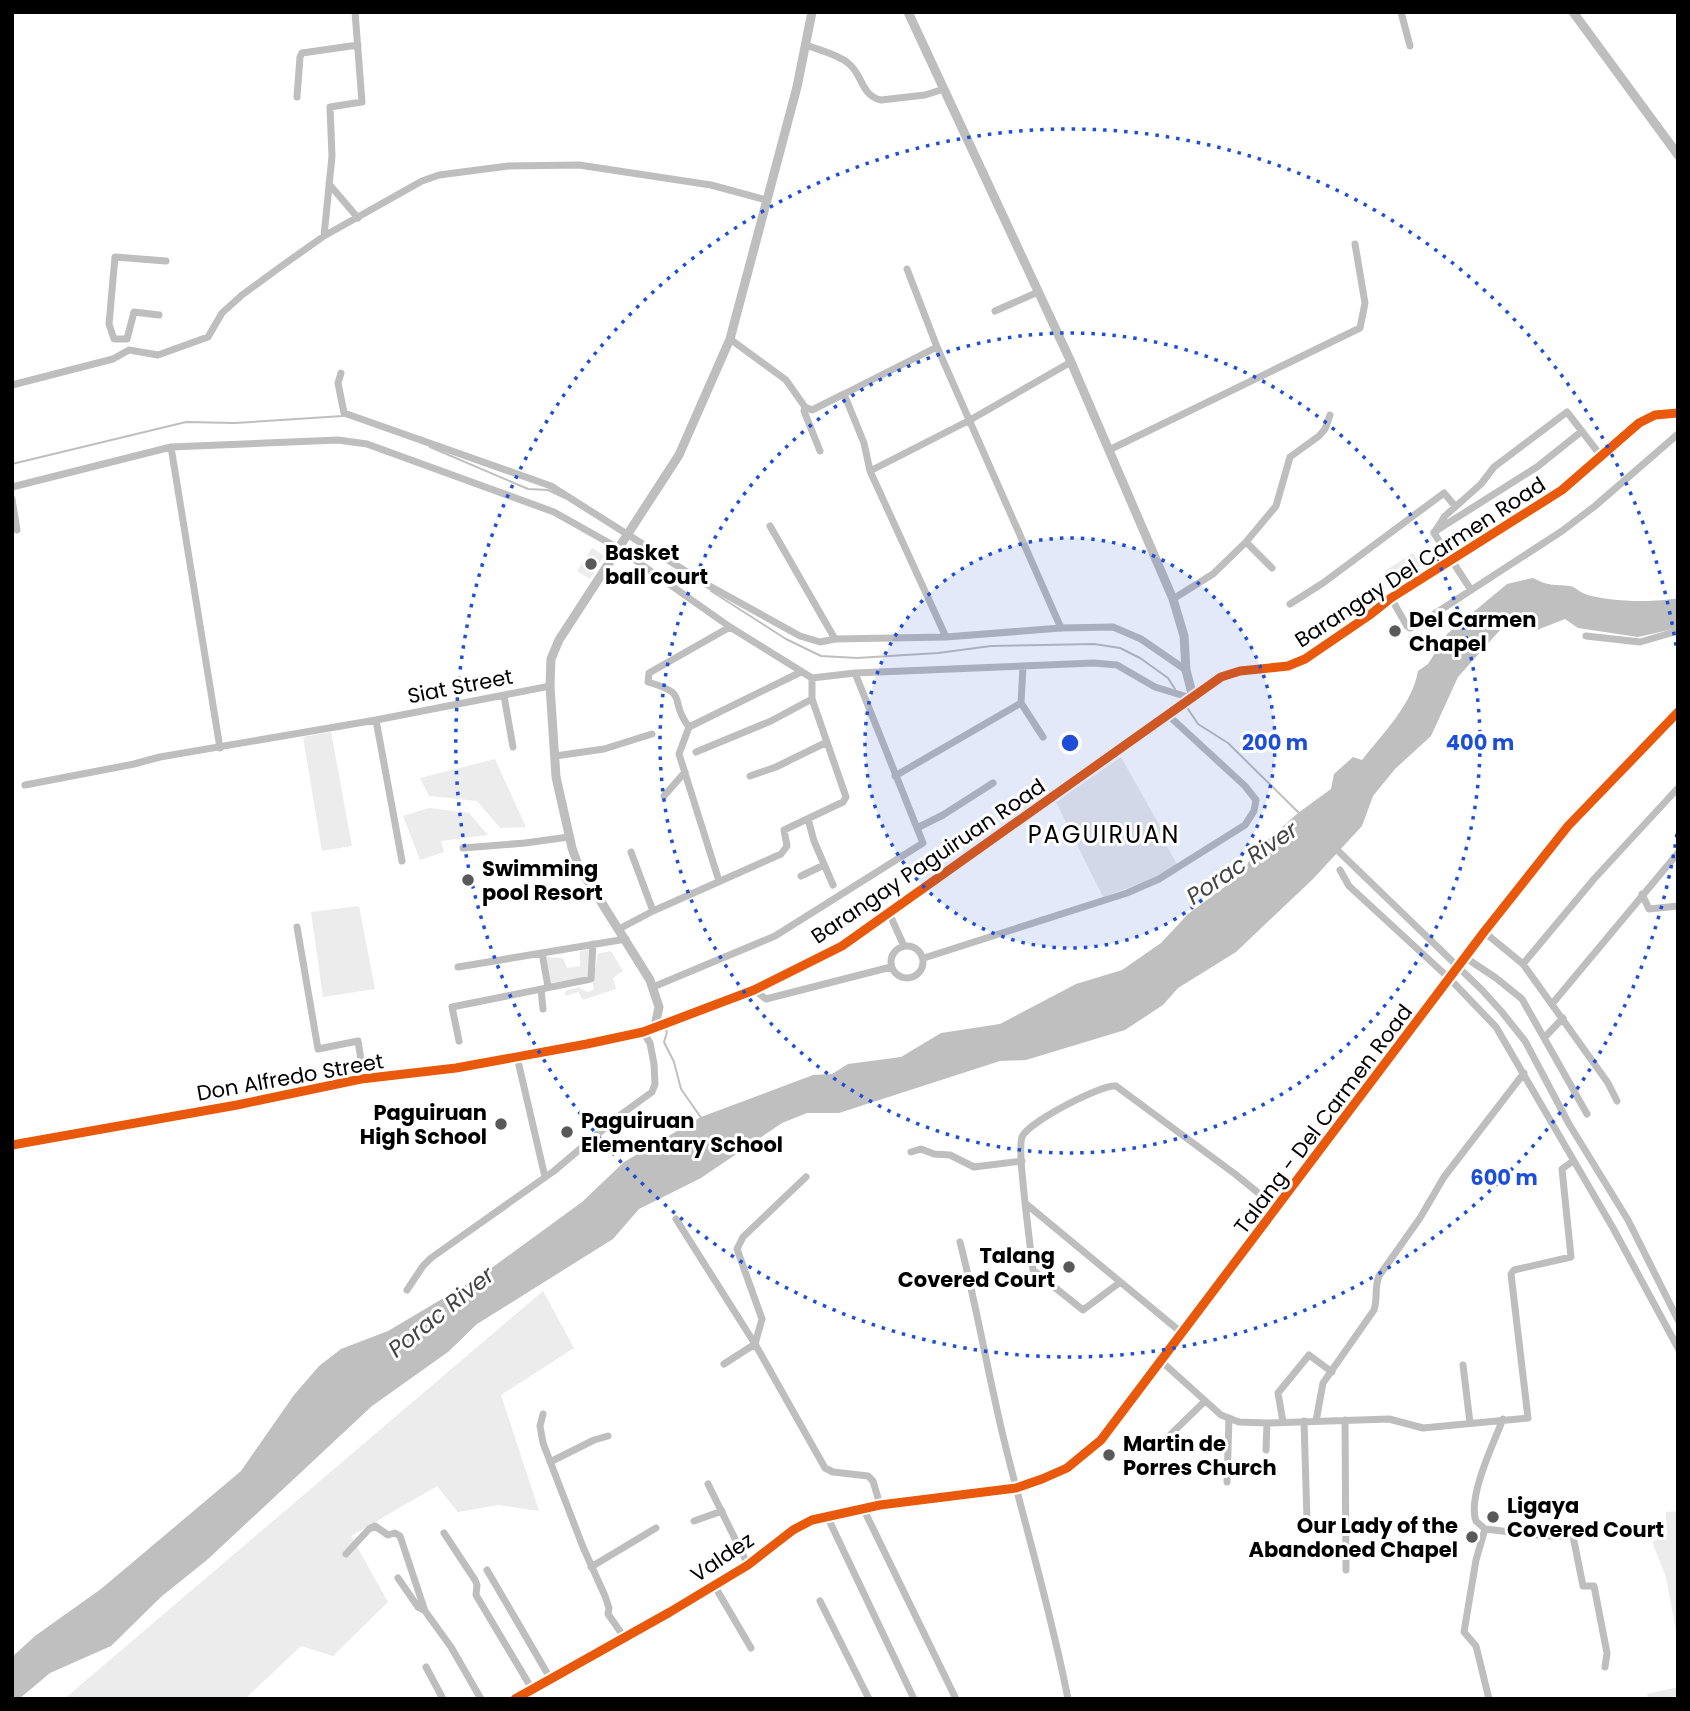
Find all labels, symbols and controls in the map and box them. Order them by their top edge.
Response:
street label: Barangay Del Carmen Road [1289,470,1551,654]
place label: Basket ball court [605,538,708,591]
marker: Basket ball court [583,556,599,572]
place label: Del Carmen Chapel [1409,605,1536,658]
marker: Del Carmen Chapel [1387,623,1403,639]
street label: Siat Street [405,662,515,710]
text: 200 m [1242,728,1308,757]
text: 400 m [1446,728,1514,757]
centre of rings [1058,731,1082,755]
street label: Barangay Paguiruan Road [805,772,1051,950]
water label: Porac River [1180,813,1305,912]
district label: PAGUIRUAN [1028,818,1180,851]
place label: Swimming pool Resort [482,854,603,907]
marker: Swimming pool Resort [460,872,476,888]
street label: Talang - Del Carmen Road [1227,998,1419,1240]
street label: Don Alfredo Street [194,1046,386,1108]
place label: Paguiruan High School [360,1098,487,1151]
place label: Paguiruan Elementary School [581,1106,783,1159]
marker: Paguiruan High School [493,1116,509,1132]
marker: Paguiruan Elementary School [559,1124,575,1140]
text: 600 m [1470,1163,1538,1192]
place label: Talang Covered Court [898,1241,1055,1294]
water label: Porac River [381,1258,502,1365]
marker: Talang Covered Court [1061,1259,1077,1275]
place label: Martin de Porres Church [1123,1429,1277,1482]
marker: Martin de Porres Church [1101,1447,1117,1463]
place label: Ligaya Covered Court [1507,1491,1664,1544]
marker: Ligaya Covered Court [1485,1509,1501,1525]
place label: Our Lady of the Abandoned Chapel [1249,1511,1458,1564]
street label: Valdez [685,1525,759,1589]
marker: Our Lady of the Abandoned Chapel [1464,1529,1480,1545]

